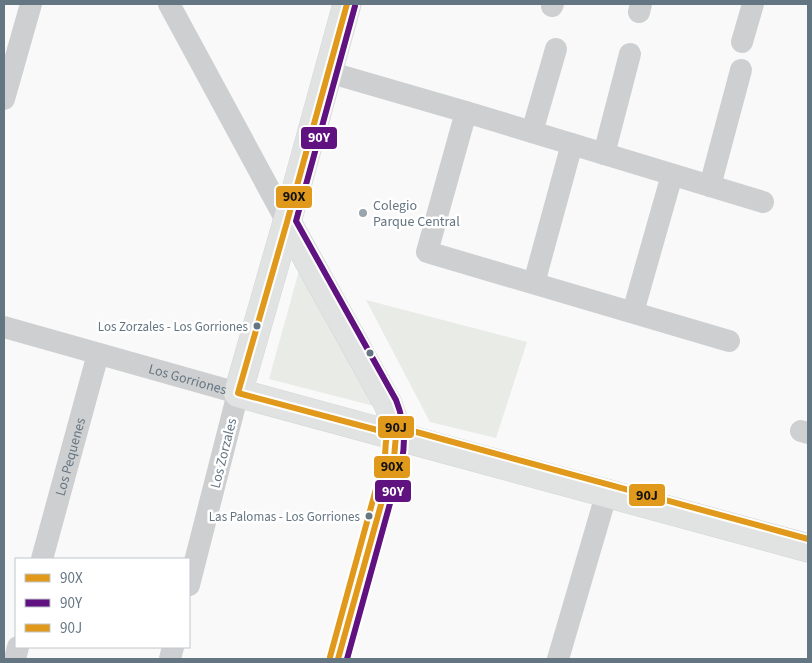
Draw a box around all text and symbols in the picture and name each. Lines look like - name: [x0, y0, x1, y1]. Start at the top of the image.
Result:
- line badge: 90Y: [300, 126, 338, 150]
- text: 90Y: [308, 128, 331, 148]
- line badge: 90X: [275, 185, 313, 209]
- text: 90X: [283, 187, 305, 207]
- place label: Colegio Parque Central: [373, 196, 460, 232]
- marker: Colegio Parque Central: [357, 207, 369, 219]
- place label: Los Zorzales - Los Gorriones: [98, 318, 249, 336]
- marker: Los Zorzales - Los Gorriones: [252, 321, 262, 331]
- unlabelled marker: [365, 348, 375, 358]
- street label: Los Gorriones: [146, 359, 229, 400]
- line badge: 90J: [377, 415, 415, 439]
- street label: Los Pequenes: [51, 416, 91, 498]
- street label: Los Zorzales: [206, 416, 242, 490]
- text: 90J: [385, 418, 407, 438]
- line badge: 90X: [373, 455, 411, 479]
- text: 90X: [381, 457, 403, 477]
- line badge: 90Y: [374, 479, 412, 503]
- text: 90Y: [382, 482, 405, 502]
- line badge: 90J: [628, 483, 666, 507]
- text: 90J: [636, 486, 658, 506]
- place label: Las Palomas - Los Gorriones: [209, 508, 361, 526]
- marker: Las Palomas - Los Gorriones: [364, 511, 374, 521]
- legend: [15, 558, 190, 648]
- text: 90X: [60, 568, 83, 589]
- text: 90Y: [60, 593, 83, 614]
- text: 90J: [60, 618, 82, 639]

